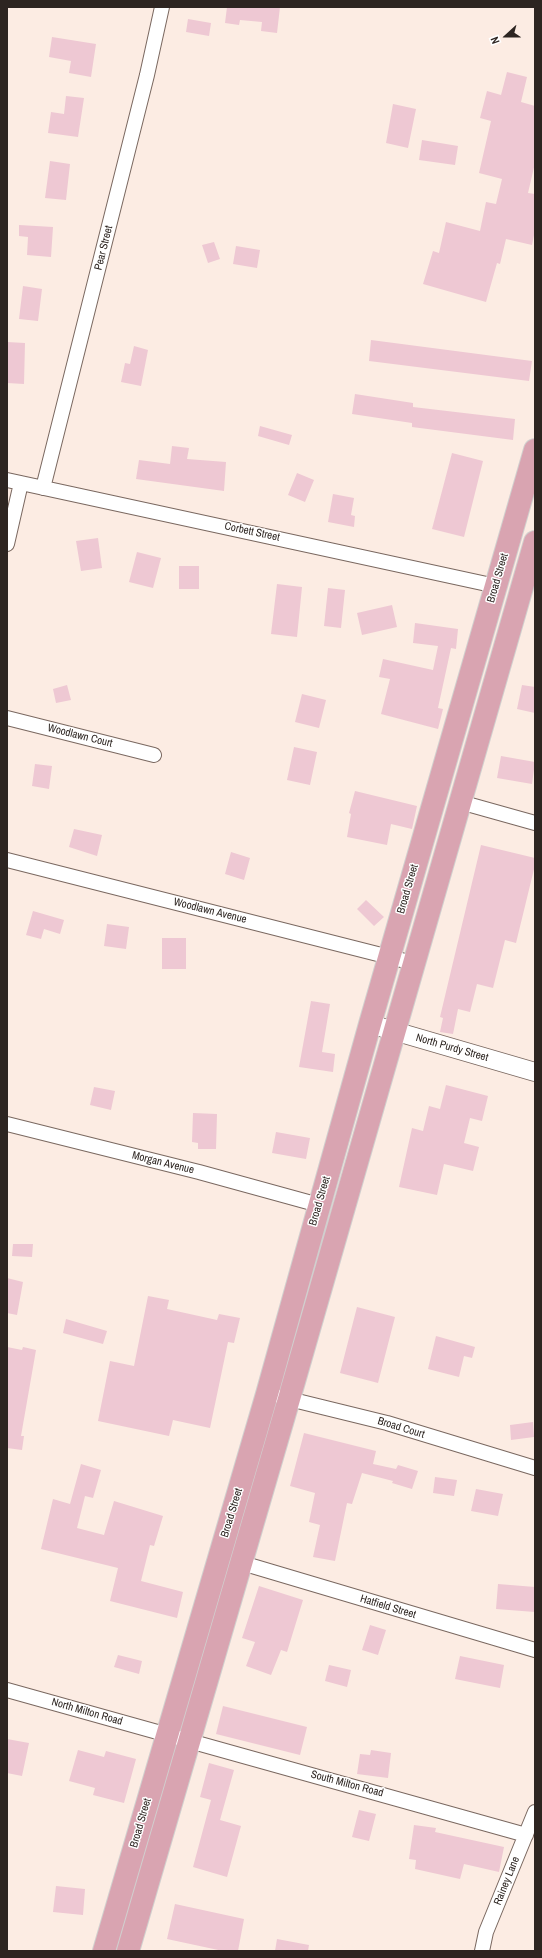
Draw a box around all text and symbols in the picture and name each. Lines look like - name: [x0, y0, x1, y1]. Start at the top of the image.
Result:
- north arrow: [486, 16, 526, 56]
- text: N: [487, 35, 503, 46]
- street label: Pear Street: [92, 224, 116, 272]
- street label: Corbett Street: [223, 520, 281, 544]
- street label: Broad Street: [485, 552, 511, 604]
- street label: Woodlawn Court: [46, 722, 114, 750]
- street label: Broad Street: [395, 863, 421, 915]
- street label: Woodlawn Avenue: [172, 896, 248, 926]
- street label: North Purdy Street: [414, 1031, 490, 1065]
- street label: Morgan Avenue: [131, 1149, 195, 1177]
- street label: Broad Street: [307, 1175, 333, 1227]
- street label: Broad Court: [376, 1415, 426, 1441]
- street label: Broad Street: [218, 1487, 246, 1539]
- street label: Hatfield Street: [358, 1592, 418, 1622]
- street label: North Milton Road: [50, 1696, 124, 1728]
- street label: South Milton Road: [309, 1768, 385, 1800]
- street label: Broad Street: [128, 1797, 154, 1849]
- street label: Rainey Lane: [491, 1855, 523, 1907]

